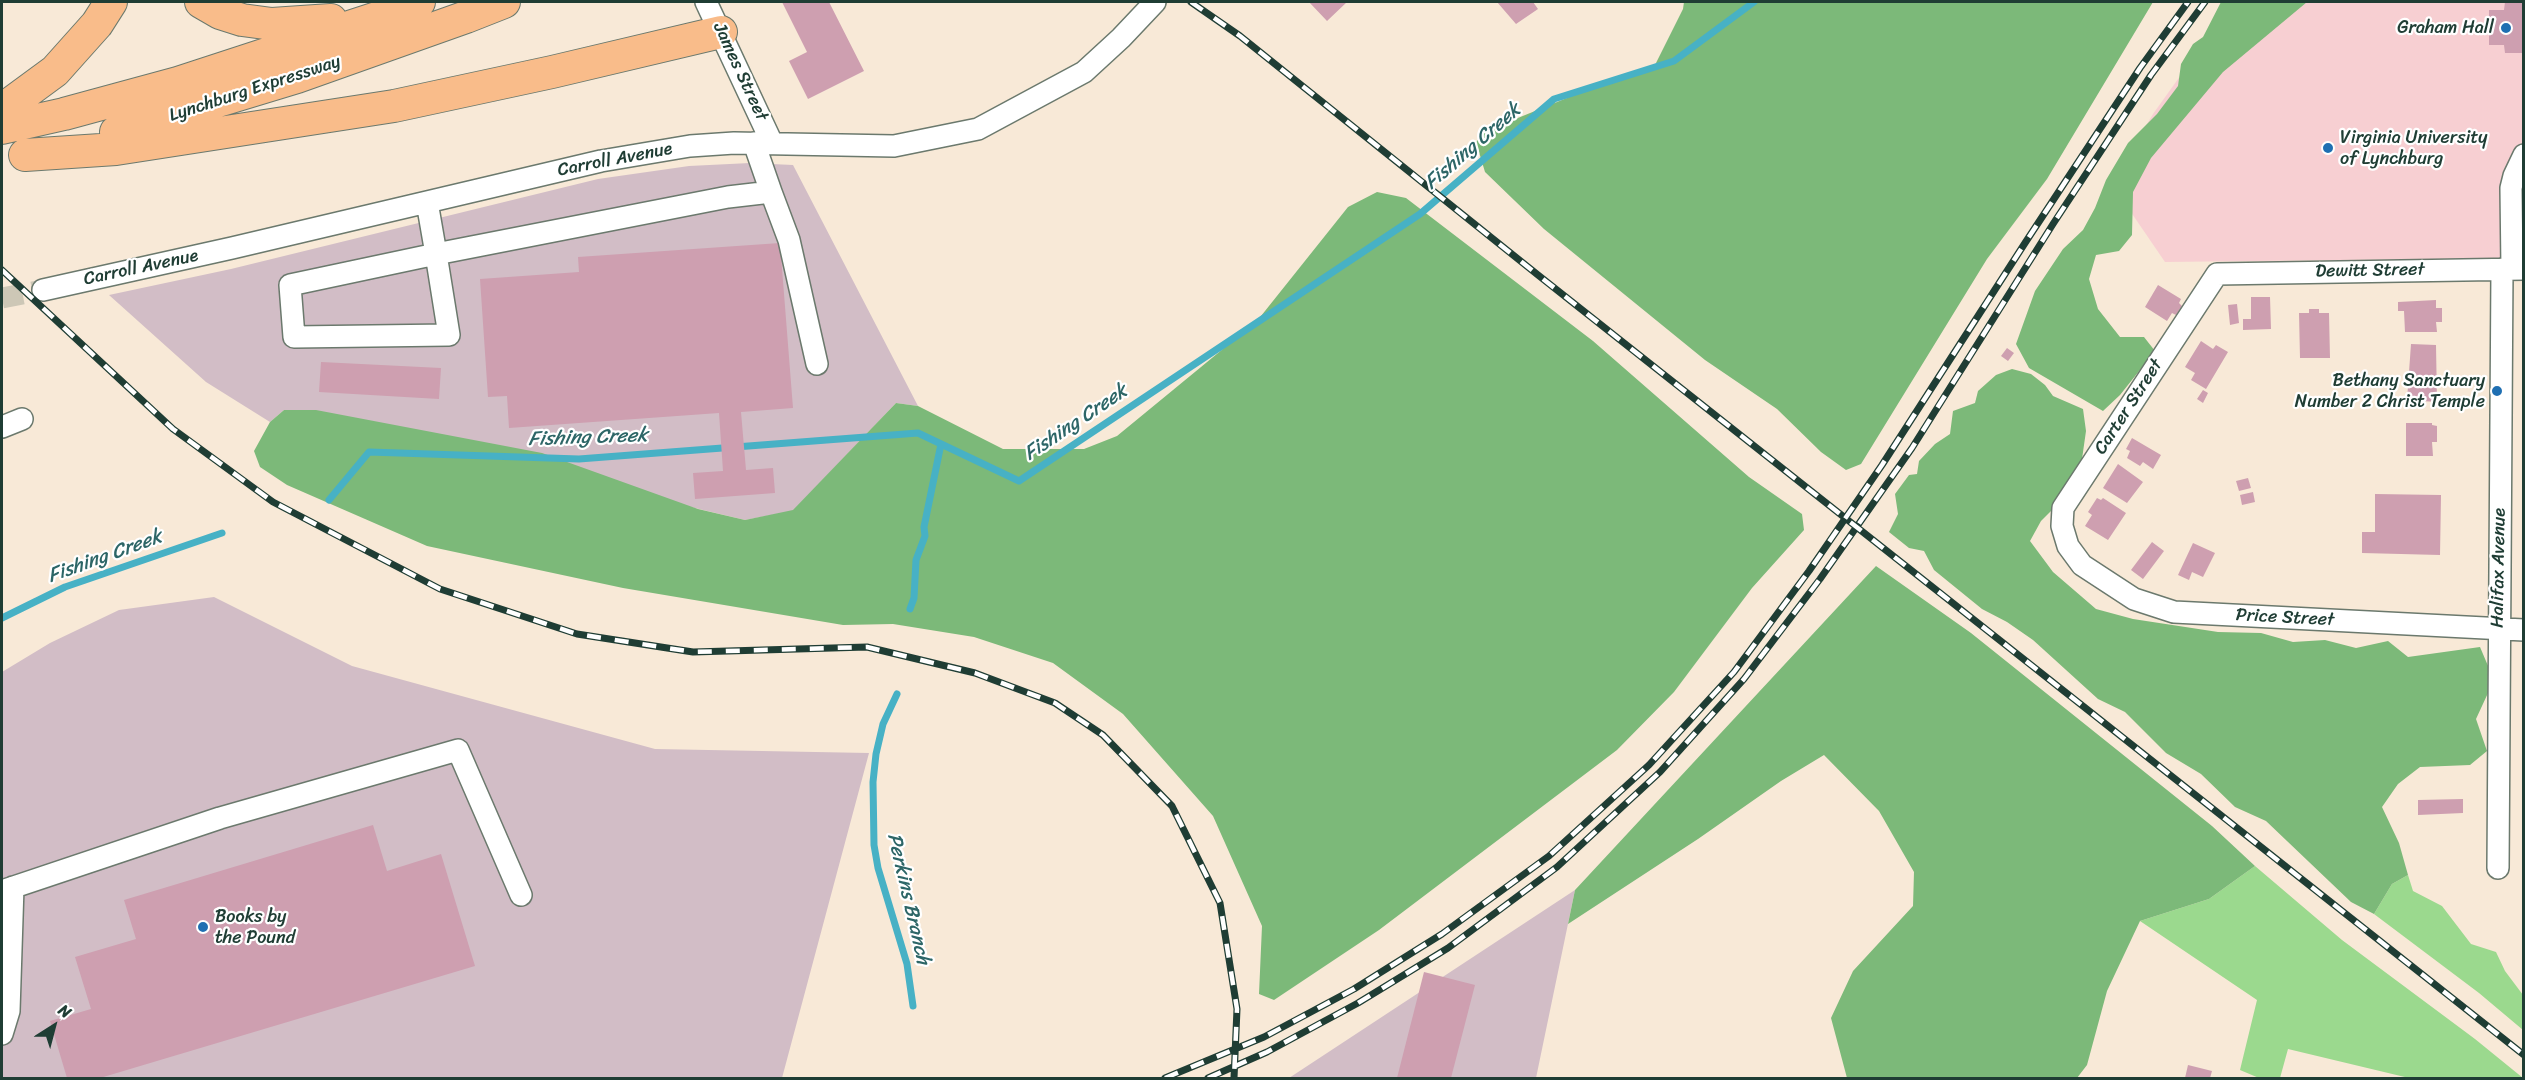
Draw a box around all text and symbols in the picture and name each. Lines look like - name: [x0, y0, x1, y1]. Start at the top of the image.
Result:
- place label: Graham Hall: [2397, 17, 2494, 39]
- street label: James Street: [708, 19, 772, 125]
- marker: Graham Hall: [2499, 21, 2513, 35]
- street label: Lynchburg Expressway: [167, 51, 343, 127]
- water label: Fishing Creek: [1420, 99, 1526, 195]
- place label: Virginia University of Lynchburg: [2340, 127, 2487, 170]
- street label: Carroll Avenue: [556, 138, 674, 182]
- marker: Virginia University of Lynchburg: [2321, 141, 2335, 155]
- street label: Carroll Avenue: [82, 245, 200, 291]
- street label: Dewitt Street: [2315, 259, 2425, 283]
- street label: Carter Street: [2090, 355, 2168, 459]
- place label: Bethany Sanctuary Number 2 Christ Temple: [2295, 370, 2485, 412]
- water label: Fishing Creek: [1020, 380, 1132, 466]
- marker: Bethany Sanctuary Number 2 Christ Temple: [2490, 384, 2504, 398]
- water label: Fishing Creek: [528, 424, 648, 452]
- street label: Halifax Avenue: [2487, 508, 2511, 628]
- water label: Fishing Creek: [45, 525, 165, 589]
- street label: Price Street: [2235, 605, 2335, 631]
- water label: Perkins Branch: [881, 831, 935, 967]
- place label: Books by the Pound: [215, 906, 295, 948]
- marker: Books by the Pound: [196, 920, 210, 934]
- north arrow: [24, 996, 84, 1056]
- text: N: [52, 996, 78, 1026]

